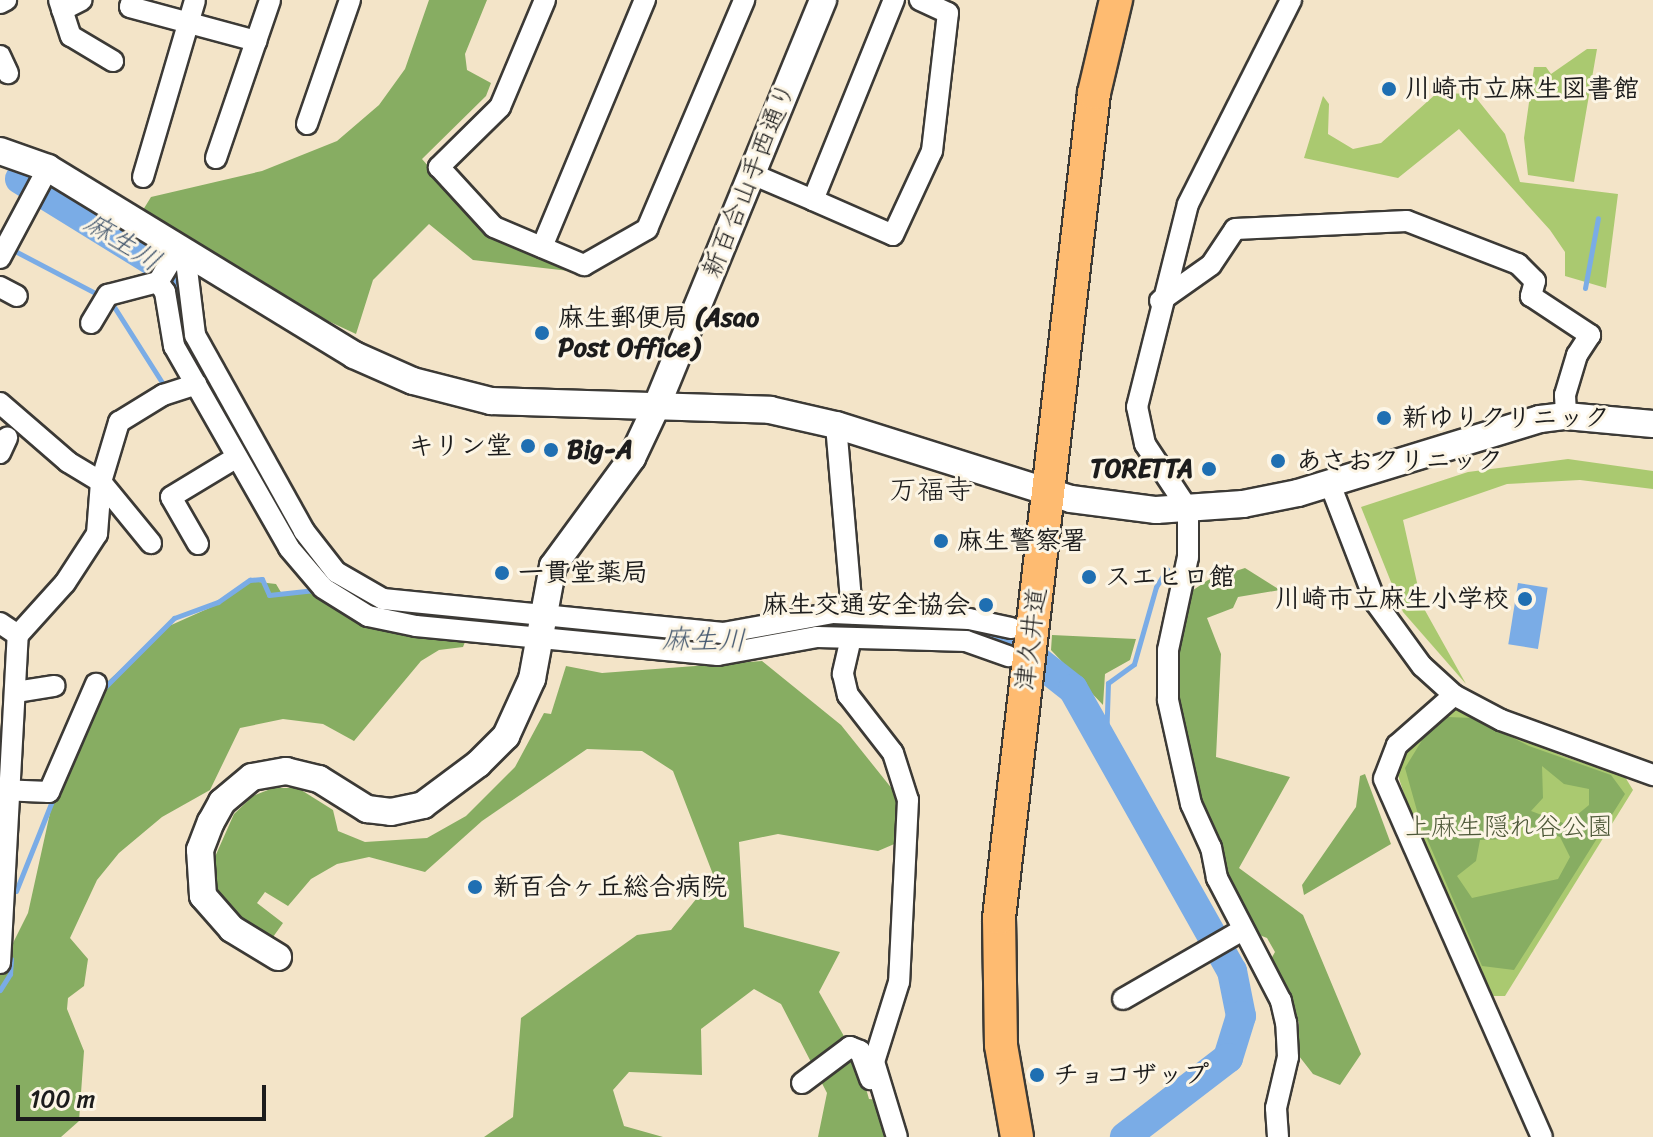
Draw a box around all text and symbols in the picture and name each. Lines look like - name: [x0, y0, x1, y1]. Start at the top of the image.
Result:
- place label: 川崎市立麻生図書館: [1405, 73, 1639, 105]
- street label: 新百合山手西通り: [696, 78, 802, 282]
- marker: 川崎市立麻生図書館: [1380, 80, 1398, 98]
- water label: 麻生川: [78, 205, 168, 279]
- place label: 麻生郵便局 (Asao Post Office): [558, 302, 759, 364]
- marker: 麻生郵便局 (Asao Post Office): [533, 324, 551, 342]
- place label: 新ゆりクリニック: [1402, 402, 1610, 434]
- marker: 新ゆりクリニック: [1373, 407, 1395, 429]
- place label: キリン堂: [408, 430, 512, 462]
- place label: Big-A: [567, 434, 633, 466]
- marker: キリン堂: [519, 437, 537, 455]
- marker: Big-A: [542, 441, 560, 459]
- place label: あさおクリニック: [1296, 445, 1504, 477]
- marker: あさおクリニック: [1267, 450, 1289, 472]
- place label: TORETTA: [1090, 453, 1193, 485]
- marker: TORETTA: [1200, 460, 1218, 478]
- district label: 万福寺: [889, 473, 973, 507]
- place label: 麻生警察署: [957, 525, 1087, 557]
- marker: 麻生警察署: [932, 532, 950, 550]
- place label: 一貫堂薬局: [518, 557, 648, 589]
- place label: スエヒロ館: [1105, 561, 1235, 593]
- marker: 一貫堂薬局: [493, 564, 511, 582]
- marker: スエヒロ館: [1080, 568, 1098, 586]
- place label: 川崎市立麻生小学校: [1275, 583, 1509, 615]
- street label: 津久井道: [1009, 585, 1053, 693]
- place label: 麻生交通安全協会: [762, 589, 970, 621]
- marker: 川崎市立麻生小学校: [1516, 590, 1534, 608]
- marker: 麻生交通安全協会: [977, 596, 995, 614]
- water label: 麻生川: [662, 622, 746, 658]
- park label: 上麻生隠れ谷公園: [1405, 811, 1613, 843]
- place label: 新百合ヶ丘総合病院: [493, 871, 727, 903]
- marker: 新百合ヶ丘総合病院: [464, 876, 486, 898]
- place label: チョコザップ: [1053, 1059, 1209, 1091]
- marker: チョコザップ: [1028, 1066, 1046, 1084]
- scale bar: [20, 1069, 270, 1119]
- text: 100 m: [30, 1078, 95, 1120]

